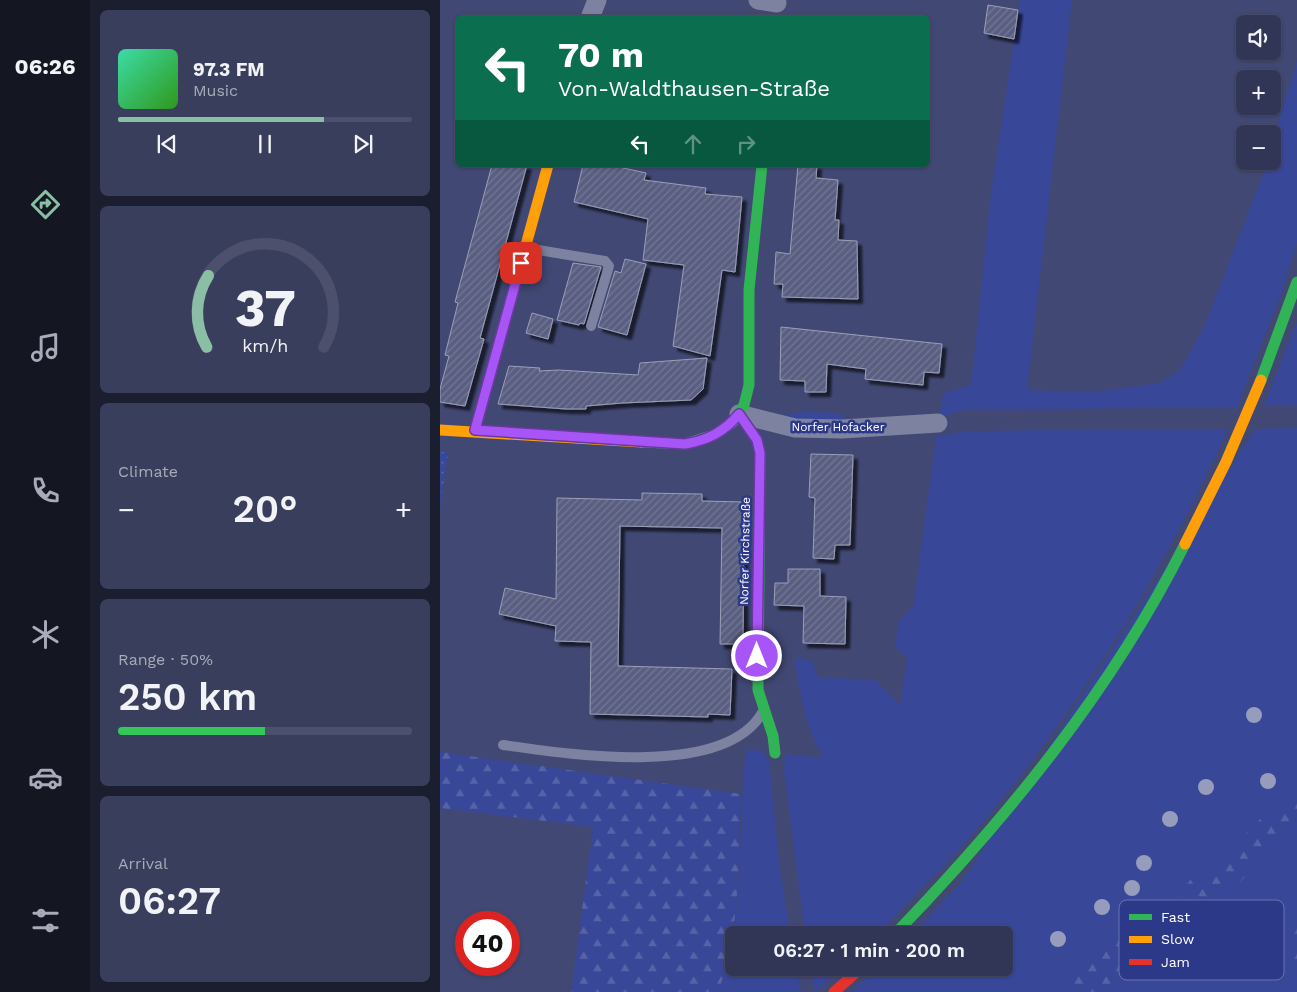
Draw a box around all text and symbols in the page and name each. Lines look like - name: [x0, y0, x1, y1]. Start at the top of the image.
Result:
- map controls: [1236, 15, 1281, 170]
- button: sound: [1236, 15, 1281, 60]
- text: 70 m: [558, 34, 644, 76]
- icon: left: [475, 35, 540, 100]
- text: 06:26: [14, 54, 76, 79]
- text: 97.3 FM: [193, 58, 265, 81]
- button: +: [1236, 70, 1281, 115]
- text: Von-Waldthausen-Straße: [558, 76, 830, 101]
- text: Music: [193, 81, 238, 100]
- button: −: [1236, 125, 1281, 170]
- icon: previous: [153, 130, 181, 158]
- icon: pause: [251, 130, 279, 158]
- icon: next: [349, 130, 377, 158]
- icon: left: [626, 130, 654, 158]
- icon: ahead: [679, 130, 707, 158]
- icon: right: [732, 130, 760, 158]
- icon: directions: [28, 187, 63, 222]
- pin: [500, 242, 542, 284]
- icon: arrive: [507, 249, 535, 277]
- text: 37: [235, 278, 296, 339]
- icon: music: [28, 330, 63, 365]
- text: km/h: [242, 335, 288, 356]
- street label: Norfer Hofacker: [791, 420, 885, 434]
- text: Climate: [118, 462, 178, 481]
- icon: phone: [28, 473, 63, 508]
- text: 20°: [233, 487, 297, 531]
- text: −: [118, 493, 135, 526]
- text: +: [395, 493, 412, 526]
- street label: Norfer Kirchstraße: [737, 497, 753, 605]
- icon: climate: [28, 617, 63, 652]
- position arrow: [730, 629, 782, 681]
- text: Range · 50%: [118, 650, 213, 669]
- text: 250 km: [118, 675, 257, 719]
- icon: car: [28, 760, 63, 795]
- text: Arrival: [118, 854, 168, 873]
- text: 06:27: [118, 879, 221, 923]
- legend: [1119, 900, 1284, 980]
- icon: filters: [28, 903, 63, 938]
- text: Fast: [1161, 909, 1190, 925]
- speed limit sign: 40: [455, 911, 520, 976]
- text: Slow: [1161, 931, 1194, 947]
- text: 06:27 · 1 min · 200 m: [773, 939, 965, 962]
- text: Jam: [1161, 954, 1190, 970]

